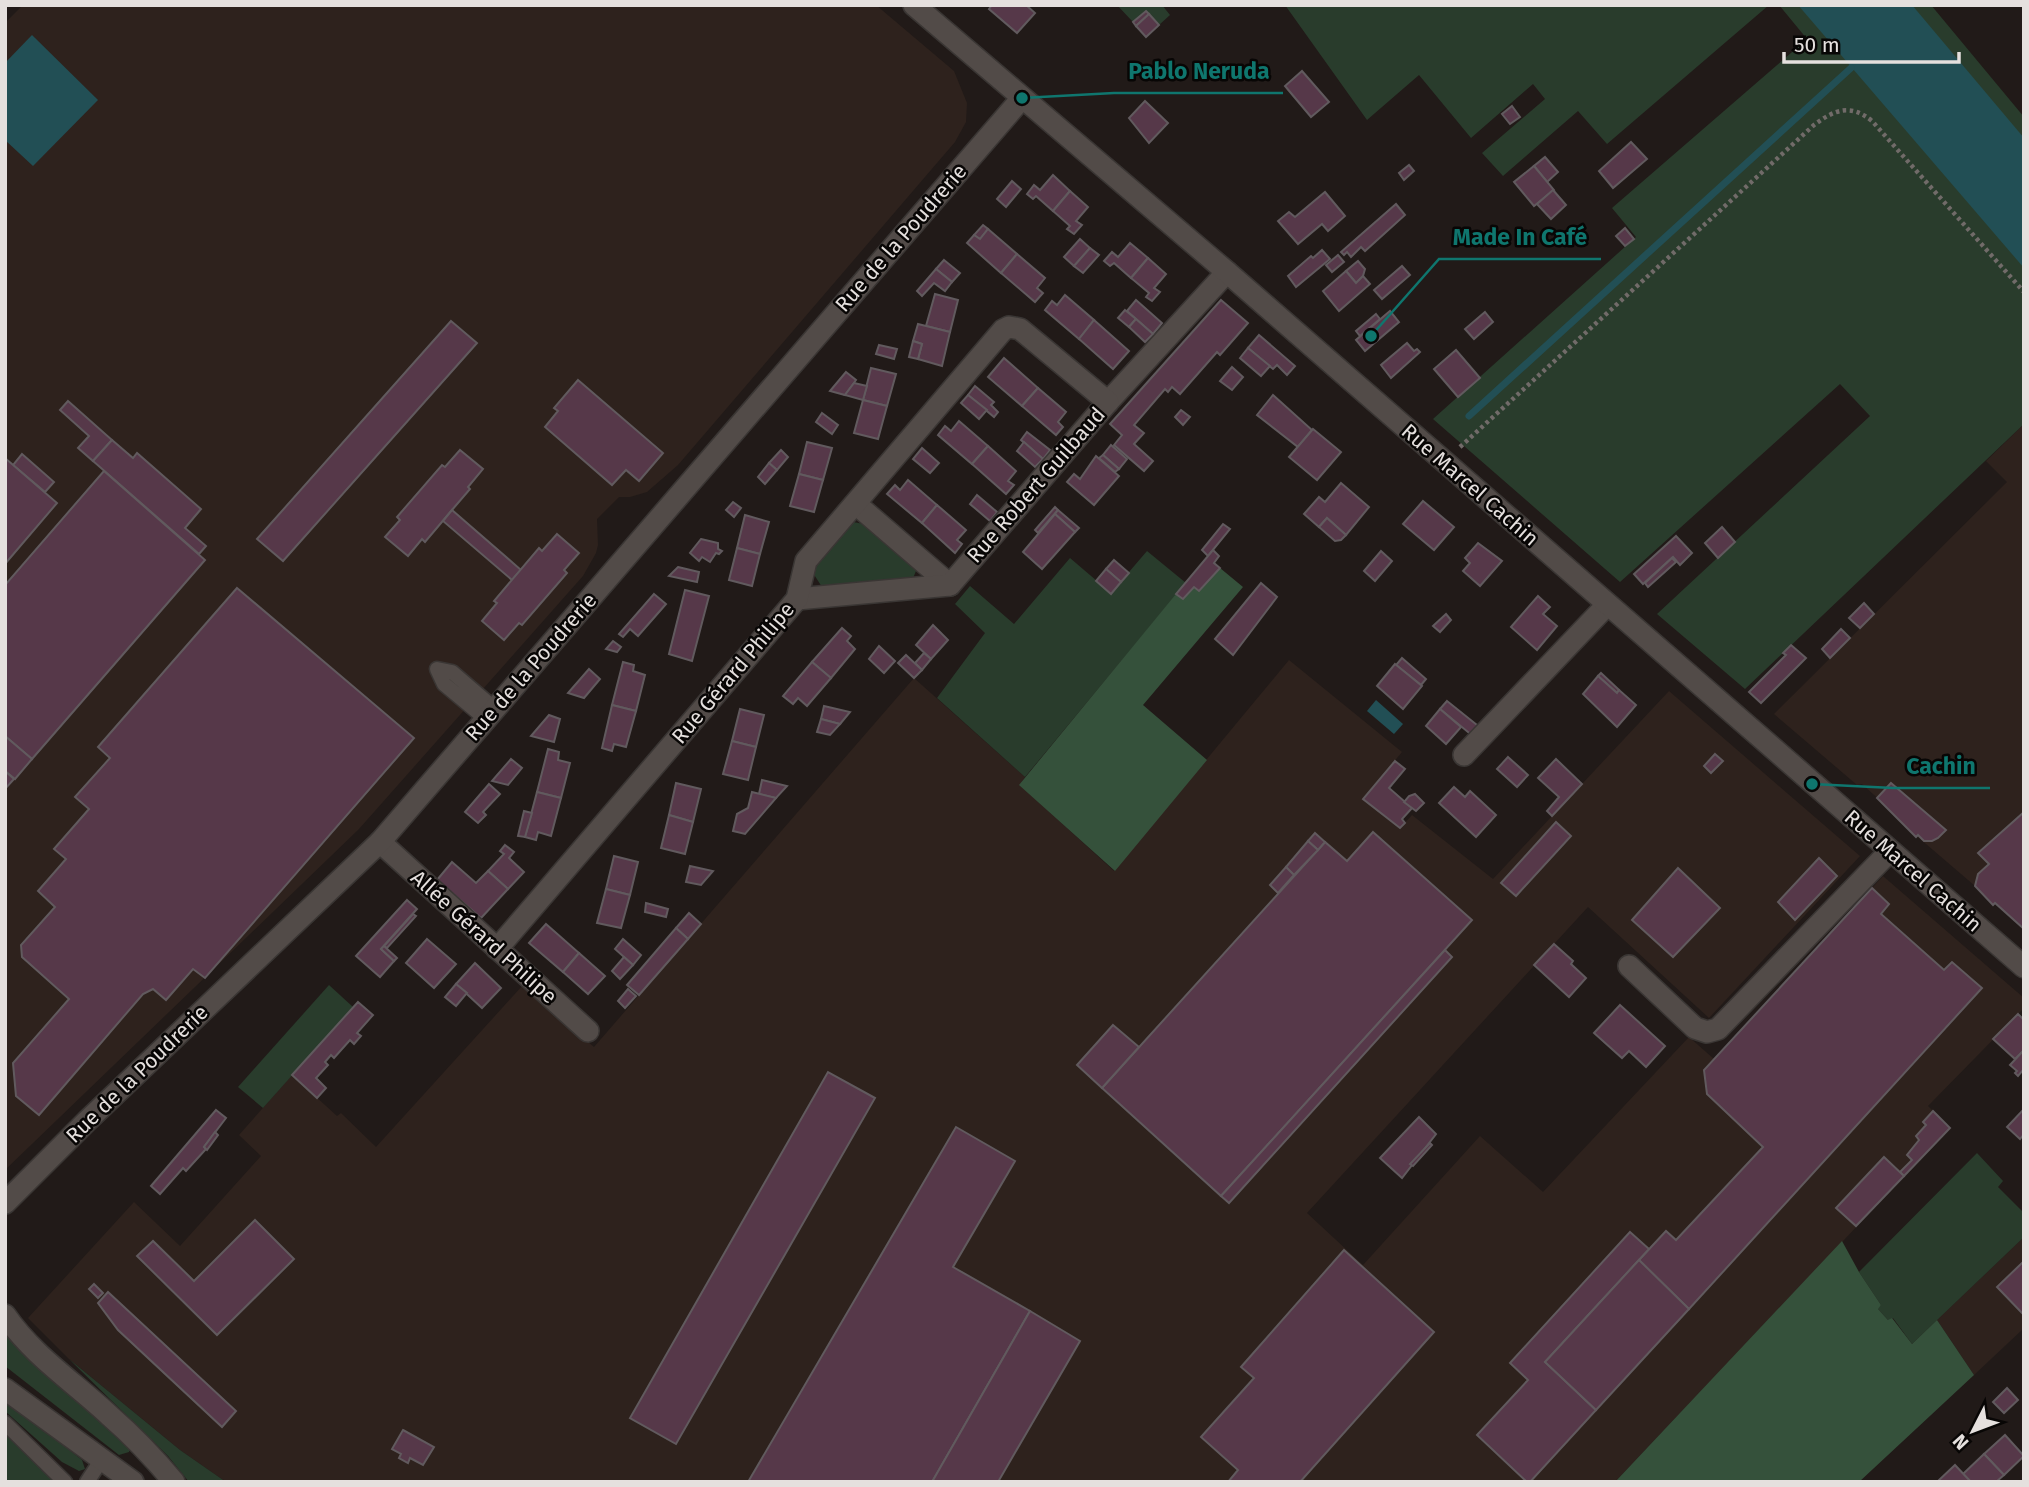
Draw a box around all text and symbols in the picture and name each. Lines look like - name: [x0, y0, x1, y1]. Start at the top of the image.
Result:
- scale bar: [1784, 21, 1959, 65]
- text: 50 m: [1794, 32, 1840, 58]
- callout: Pablo Neruda: [1114, 49, 1283, 93]
- text: Pablo Neruda: [1128, 57, 1270, 85]
- street label: Rue de la Poudrerie: [830, 159, 972, 317]
- callout: Made In Café: [1439, 215, 1601, 259]
- text: Made In Café: [1453, 223, 1587, 251]
- street label: Rue Robert Guilbaud: [961, 402, 1111, 568]
- street label: Rue Marcel Cachin: [1396, 418, 1544, 552]
- street label: Rue de la Poudrerie: [460, 588, 602, 746]
- street label: Rue Gérard Philipe: [666, 597, 800, 749]
- callout: Cachin: [1893, 744, 1990, 788]
- text: Cachin: [1906, 752, 1976, 780]
- street label: Rue Marcel Cachin: [1839, 804, 1987, 938]
- street label: Allée Gérard Philipe: [406, 865, 562, 1009]
- street label: Rue de la Poudrerie: [61, 1000, 213, 1148]
- north arrow: [1938, 1396, 2008, 1466]
- text: N: [1948, 1430, 1974, 1454]

